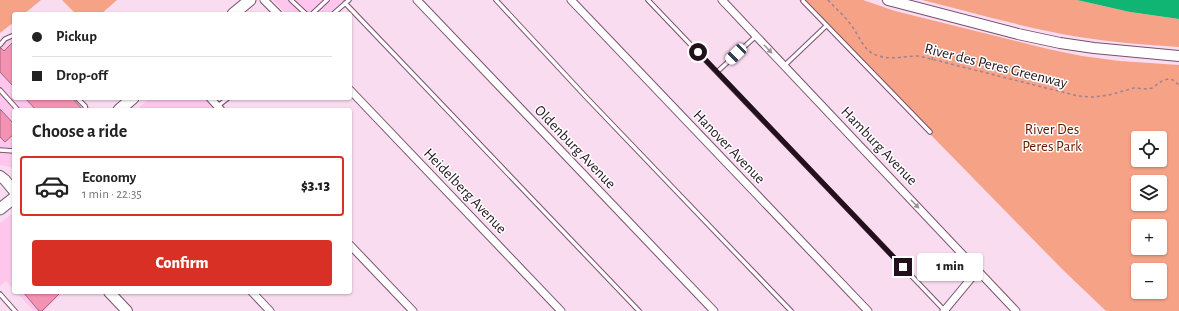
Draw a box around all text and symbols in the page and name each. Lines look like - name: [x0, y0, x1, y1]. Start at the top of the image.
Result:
- text: Pickup: [56, 29, 97, 44]
- car: [723, 41, 749, 67]
- street label: River des Peres Greenway: [923, 41, 1070, 91]
- route start: [689, 43, 707, 61]
- one-way arrow: [763, 44, 773, 54]
- text: Drop-off: [56, 68, 108, 83]
- street label: Oldenburg Avenue: [532, 103, 618, 192]
- street label: Hamburg Avenue: [838, 104, 920, 188]
- street label: Hanover Avenue: [690, 107, 768, 187]
- park label: River Des Peres Park: [1022, 122, 1082, 154]
- text: Choose a ride: [32, 123, 127, 141]
- map controls: [1131, 131, 1167, 299]
- button: locate: [1131, 131, 1167, 167]
- street label: Heidelberg Avenue: [421, 146, 509, 237]
- icon: car: [34, 168, 70, 204]
- text: Economy: [82, 170, 136, 185]
- button: layers: [1131, 175, 1167, 211]
- text: $3.13: [301, 178, 330, 193]
- text: 1 min · 22:35: [82, 188, 142, 201]
- one-way arrow: [911, 199, 920, 209]
- button: +: [1131, 219, 1167, 255]
- button: Confirm: [32, 240, 332, 286]
- callout: 1 min: [917, 253, 983, 281]
- route end: [894, 258, 912, 276]
- text: 1 min: [936, 260, 964, 273]
- button: −: [1131, 263, 1167, 299]

